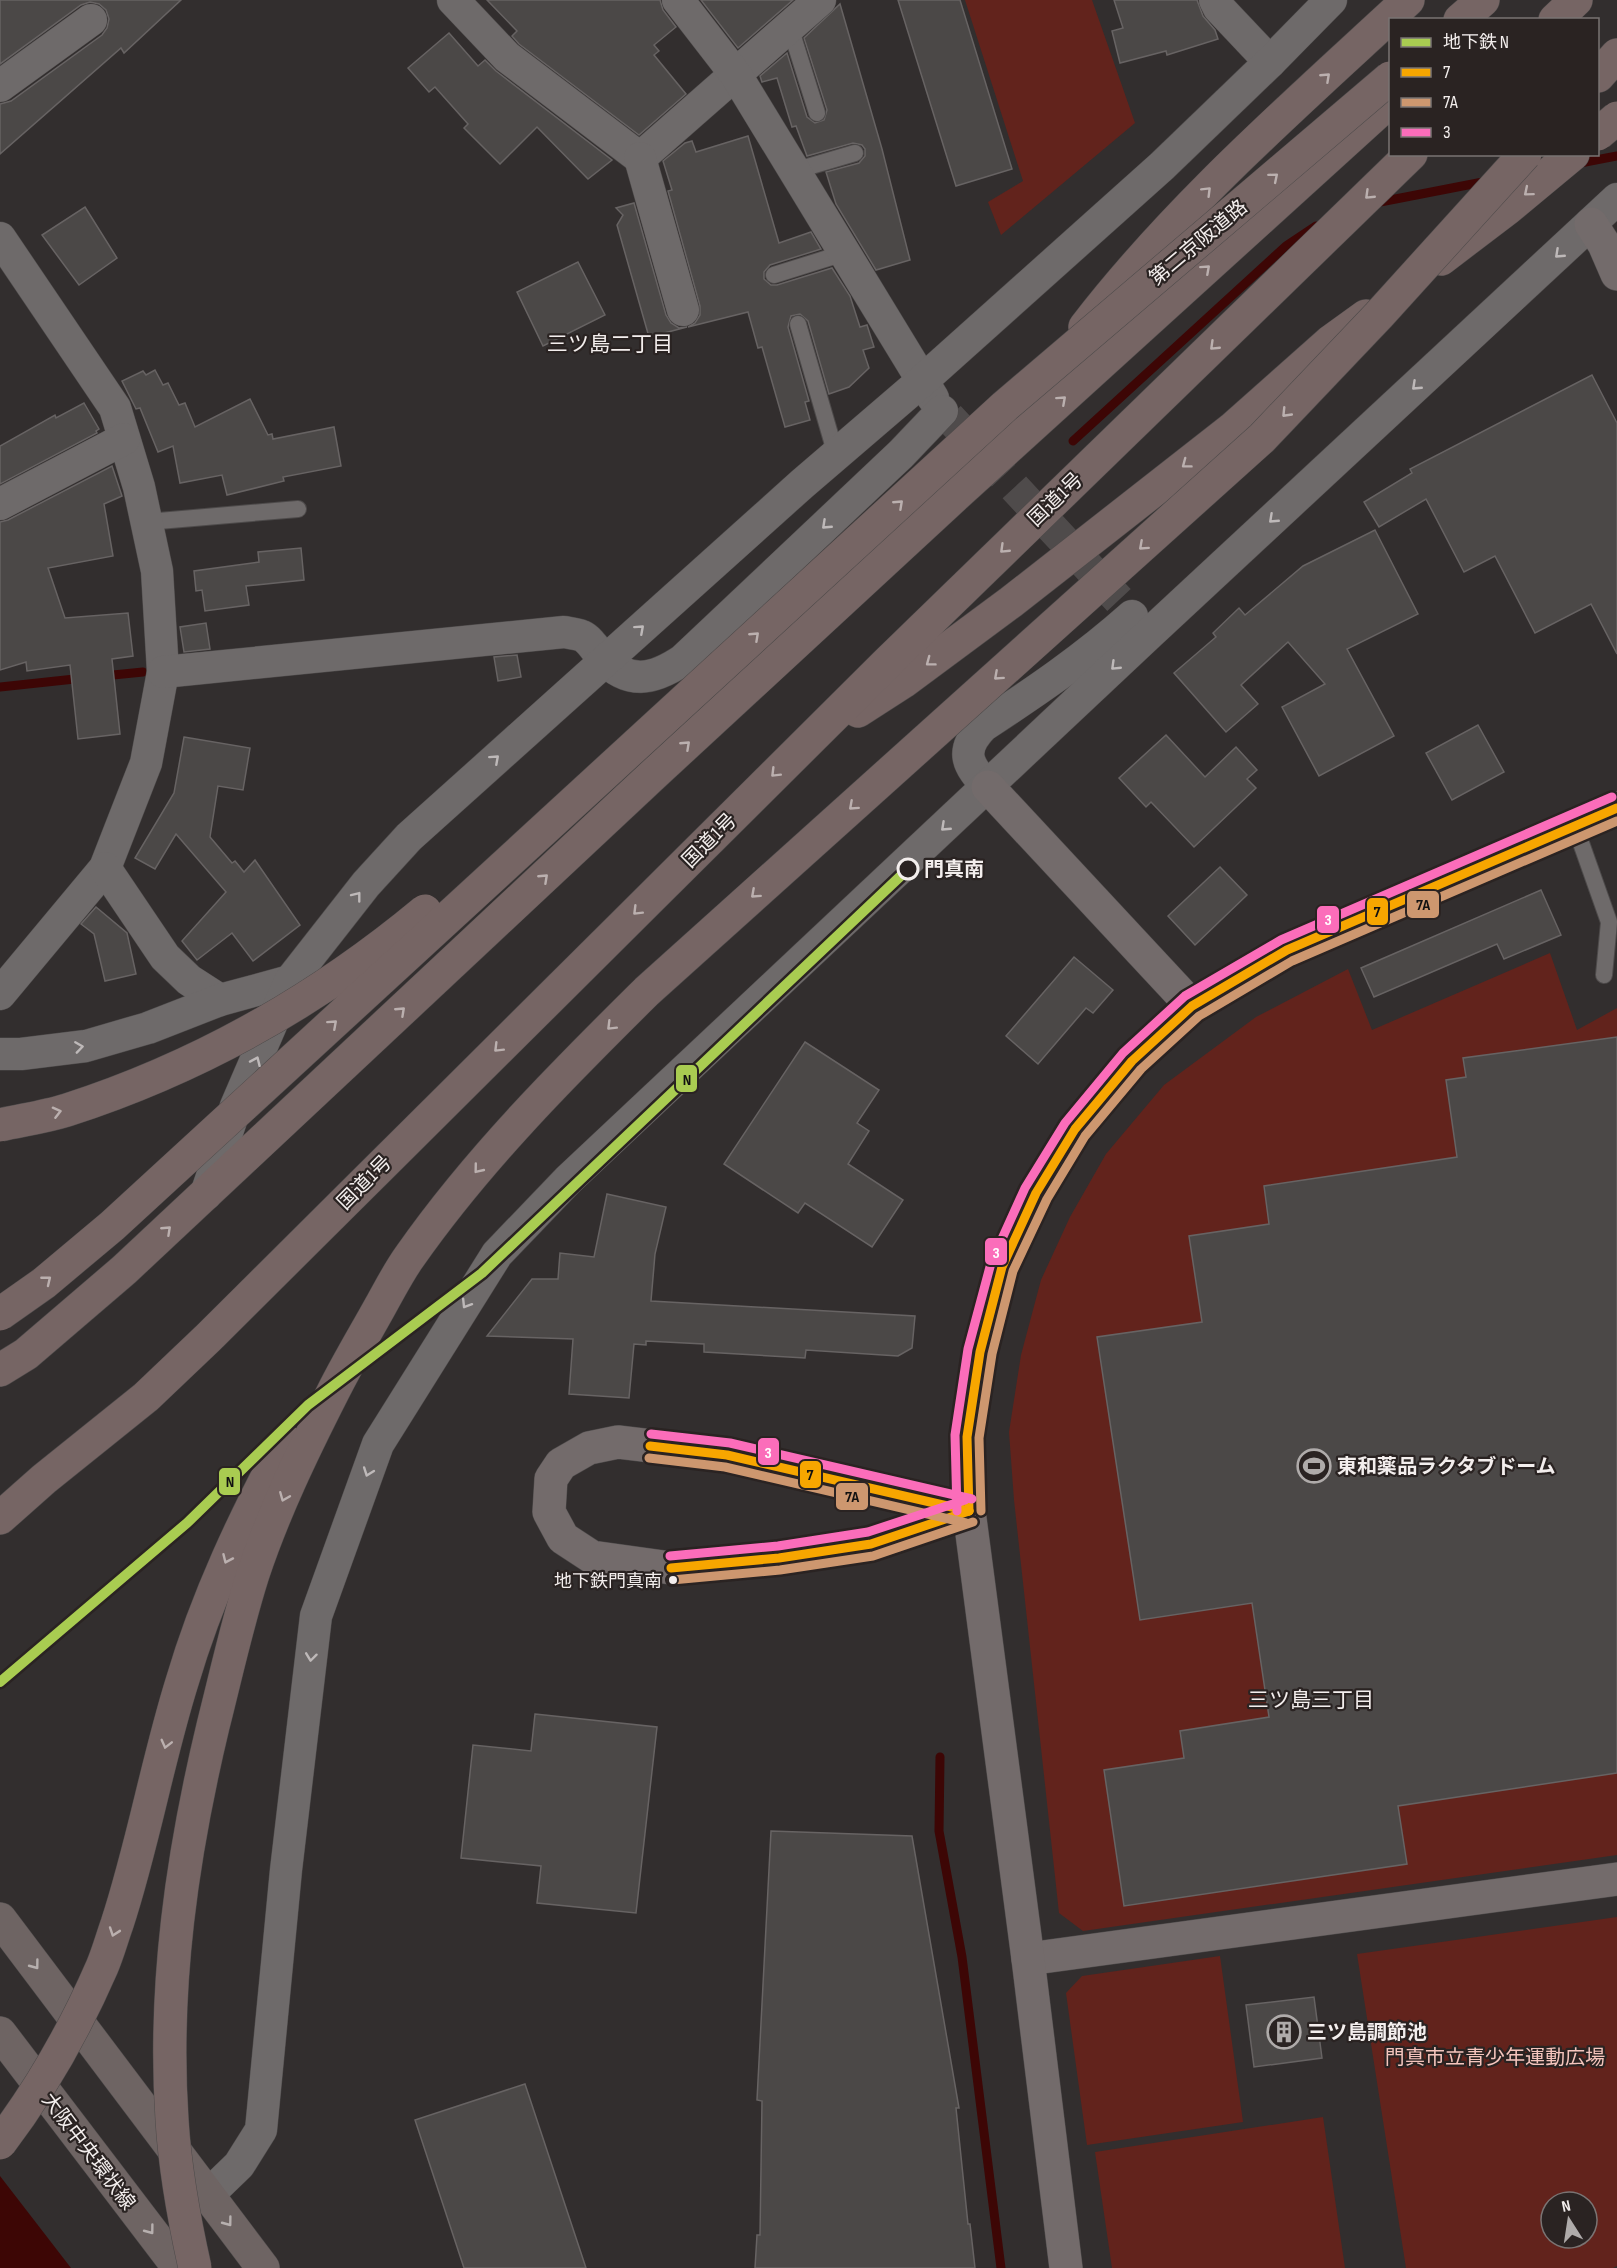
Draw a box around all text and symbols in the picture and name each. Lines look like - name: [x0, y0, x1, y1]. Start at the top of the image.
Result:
- legend: [1389, 18, 1599, 156]
- text: 地下鉄 N: [1443, 32, 1509, 53]
- text: 7: [1443, 62, 1451, 83]
- one-way arrow: [1318, 73, 1329, 84]
- text: 7A: [1443, 92, 1458, 113]
- text: 3: [1443, 122, 1451, 143]
- one-way arrow: [1267, 174, 1278, 185]
- one-way arrow: [1524, 184, 1535, 195]
- one-way arrow: [1199, 188, 1210, 199]
- one-way arrow: [1365, 188, 1376, 199]
- street label: 第二京阪道路: [1145, 195, 1252, 291]
- one-way arrow: [1555, 246, 1566, 257]
- one-way arrow: [1199, 265, 1210, 276]
- district label: 三ツ島二丁目: [547, 332, 673, 357]
- one-way arrow: [1210, 338, 1221, 349]
- one-way arrow: [1412, 379, 1423, 390]
- one-way arrow: [1055, 396, 1065, 407]
- one-way arrow: [1282, 406, 1293, 417]
- one-way arrow: [1181, 456, 1192, 467]
- street label: 国道1号: [1023, 468, 1088, 532]
- one-way arrow: [892, 500, 902, 511]
- one-way arrow: [1269, 512, 1280, 523]
- one-way arrow: [822, 518, 833, 529]
- one-way arrow: [1140, 539, 1150, 550]
- one-way arrow: [1001, 541, 1012, 552]
- one-way arrow: [634, 625, 644, 636]
- one-way arrow: [748, 633, 759, 644]
- one-way arrow: [926, 655, 937, 666]
- one-way arrow: [1112, 659, 1123, 670]
- one-way arrow: [994, 669, 1005, 680]
- one-way arrow: [679, 741, 690, 752]
- one-way arrow: [488, 755, 499, 766]
- one-way arrow: [772, 766, 783, 777]
- one-way arrow: [849, 799, 859, 810]
- street label: 国道1号: [678, 809, 742, 873]
- one-way arrow: [942, 820, 952, 831]
- marker: 門真南: [897, 858, 919, 880]
- place label: 門真南: [924, 858, 984, 882]
- one-way arrow: [536, 874, 547, 885]
- one-way arrow: [751, 887, 761, 898]
- line badge: 7A: [1406, 890, 1440, 919]
- one-way arrow: [349, 892, 360, 903]
- text: 7A: [1416, 896, 1430, 915]
- line badge: 7: [1366, 897, 1389, 926]
- text: 7: [1374, 903, 1381, 922]
- one-way arrow: [633, 904, 644, 915]
- line badge: 3: [1316, 905, 1340, 934]
- text: 3: [1324, 911, 1332, 930]
- one-way arrow: [395, 1007, 405, 1018]
- one-way arrow: [608, 1019, 618, 1030]
- one-way arrow: [326, 1020, 337, 1031]
- one-way arrow: [74, 1041, 84, 1053]
- one-way arrow: [495, 1041, 506, 1052]
- one-way arrow: [248, 1056, 260, 1067]
- line badge: N: [675, 1064, 698, 1093]
- text: N: [683, 1071, 691, 1090]
- one-way arrow: [52, 1107, 62, 1120]
- street label: 国道1号: [333, 1151, 397, 1215]
- one-way arrow: [475, 1162, 486, 1173]
- one-way arrow: [160, 1227, 171, 1238]
- line badge: 3: [984, 1237, 1008, 1266]
- text: 3: [992, 1244, 1000, 1263]
- one-way arrow: [40, 1276, 51, 1287]
- one-way arrow: [461, 1298, 473, 1308]
- line badge: 3: [757, 1437, 780, 1466]
- text: 3: [764, 1444, 772, 1463]
- sports icon: 東和薬品ラクタブドーム: [1296, 1448, 1332, 1484]
- place label: 東和薬品ラクタブドーム: [1337, 1455, 1556, 1479]
- line badge: 7: [799, 1460, 822, 1489]
- one-way arrow: [362, 1466, 375, 1476]
- text: 7: [807, 1466, 814, 1485]
- line badge: N: [218, 1467, 241, 1496]
- text: N: [226, 1473, 234, 1492]
- line badge: 7A: [835, 1482, 869, 1511]
- text: 7A: [845, 1488, 859, 1507]
- one-way arrow: [278, 1492, 291, 1502]
- one-way arrow: [222, 1553, 234, 1564]
- place label: 地下鉄門真南: [554, 1571, 662, 1592]
- marker: 地下鉄門真南: [667, 1574, 679, 1586]
- one-way arrow: [306, 1653, 318, 1662]
- district label: 三ツ島三丁目: [1248, 1688, 1374, 1713]
- one-way arrow: [160, 1738, 173, 1748]
- one-way arrow: [109, 1926, 121, 1937]
- one-way arrow: [28, 1959, 39, 1970]
- building icon: 三ツ島調節池: [1266, 2014, 1302, 2050]
- place label: 三ツ島調節池: [1307, 2021, 1427, 2045]
- park label: 門真市立青少年運動広場: [1385, 2046, 1605, 2070]
- street label: 大阪中央環状線: [36, 2088, 140, 2215]
- north arrow: [1539, 2190, 1599, 2250]
- text: N: [1560, 2197, 1572, 2217]
- one-way arrow: [221, 2215, 232, 2226]
- one-way arrow: [143, 2223, 154, 2234]

